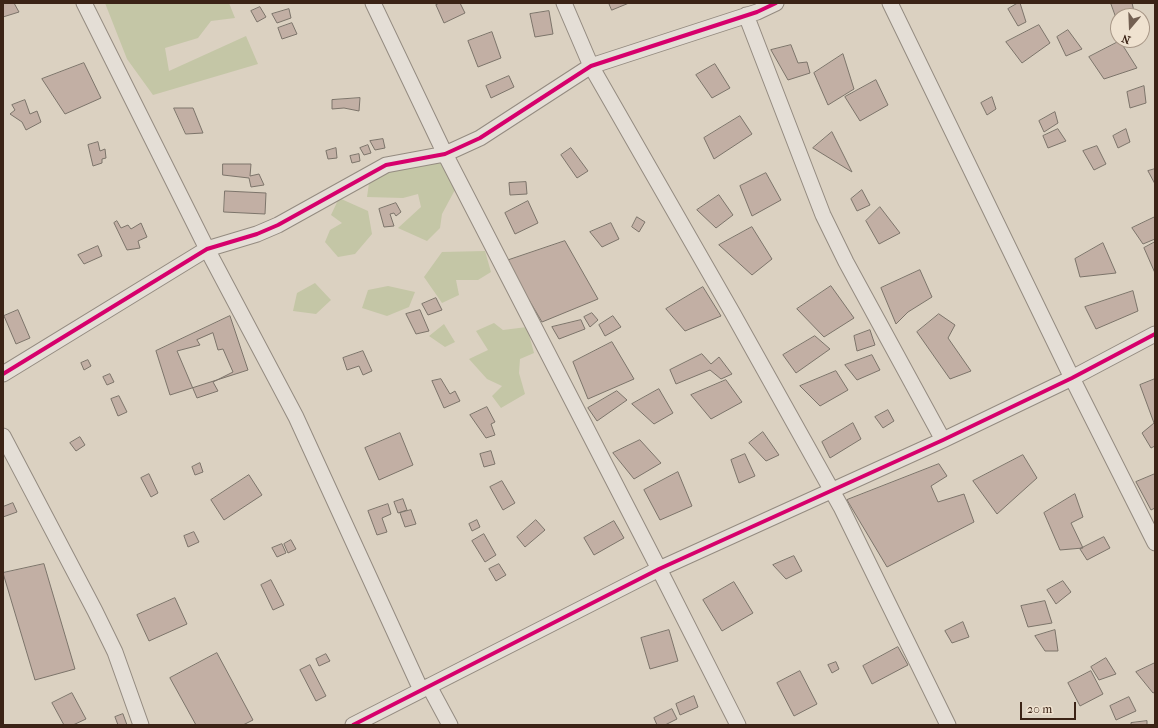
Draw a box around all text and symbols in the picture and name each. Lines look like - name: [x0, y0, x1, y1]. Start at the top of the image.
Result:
- north arrow: [1110, 8, 1150, 48]
- text: N: [1120, 31, 1132, 46]
- scale bar: [1022, 694, 1078, 720]
- text: 20 m: [1027, 702, 1052, 716]

